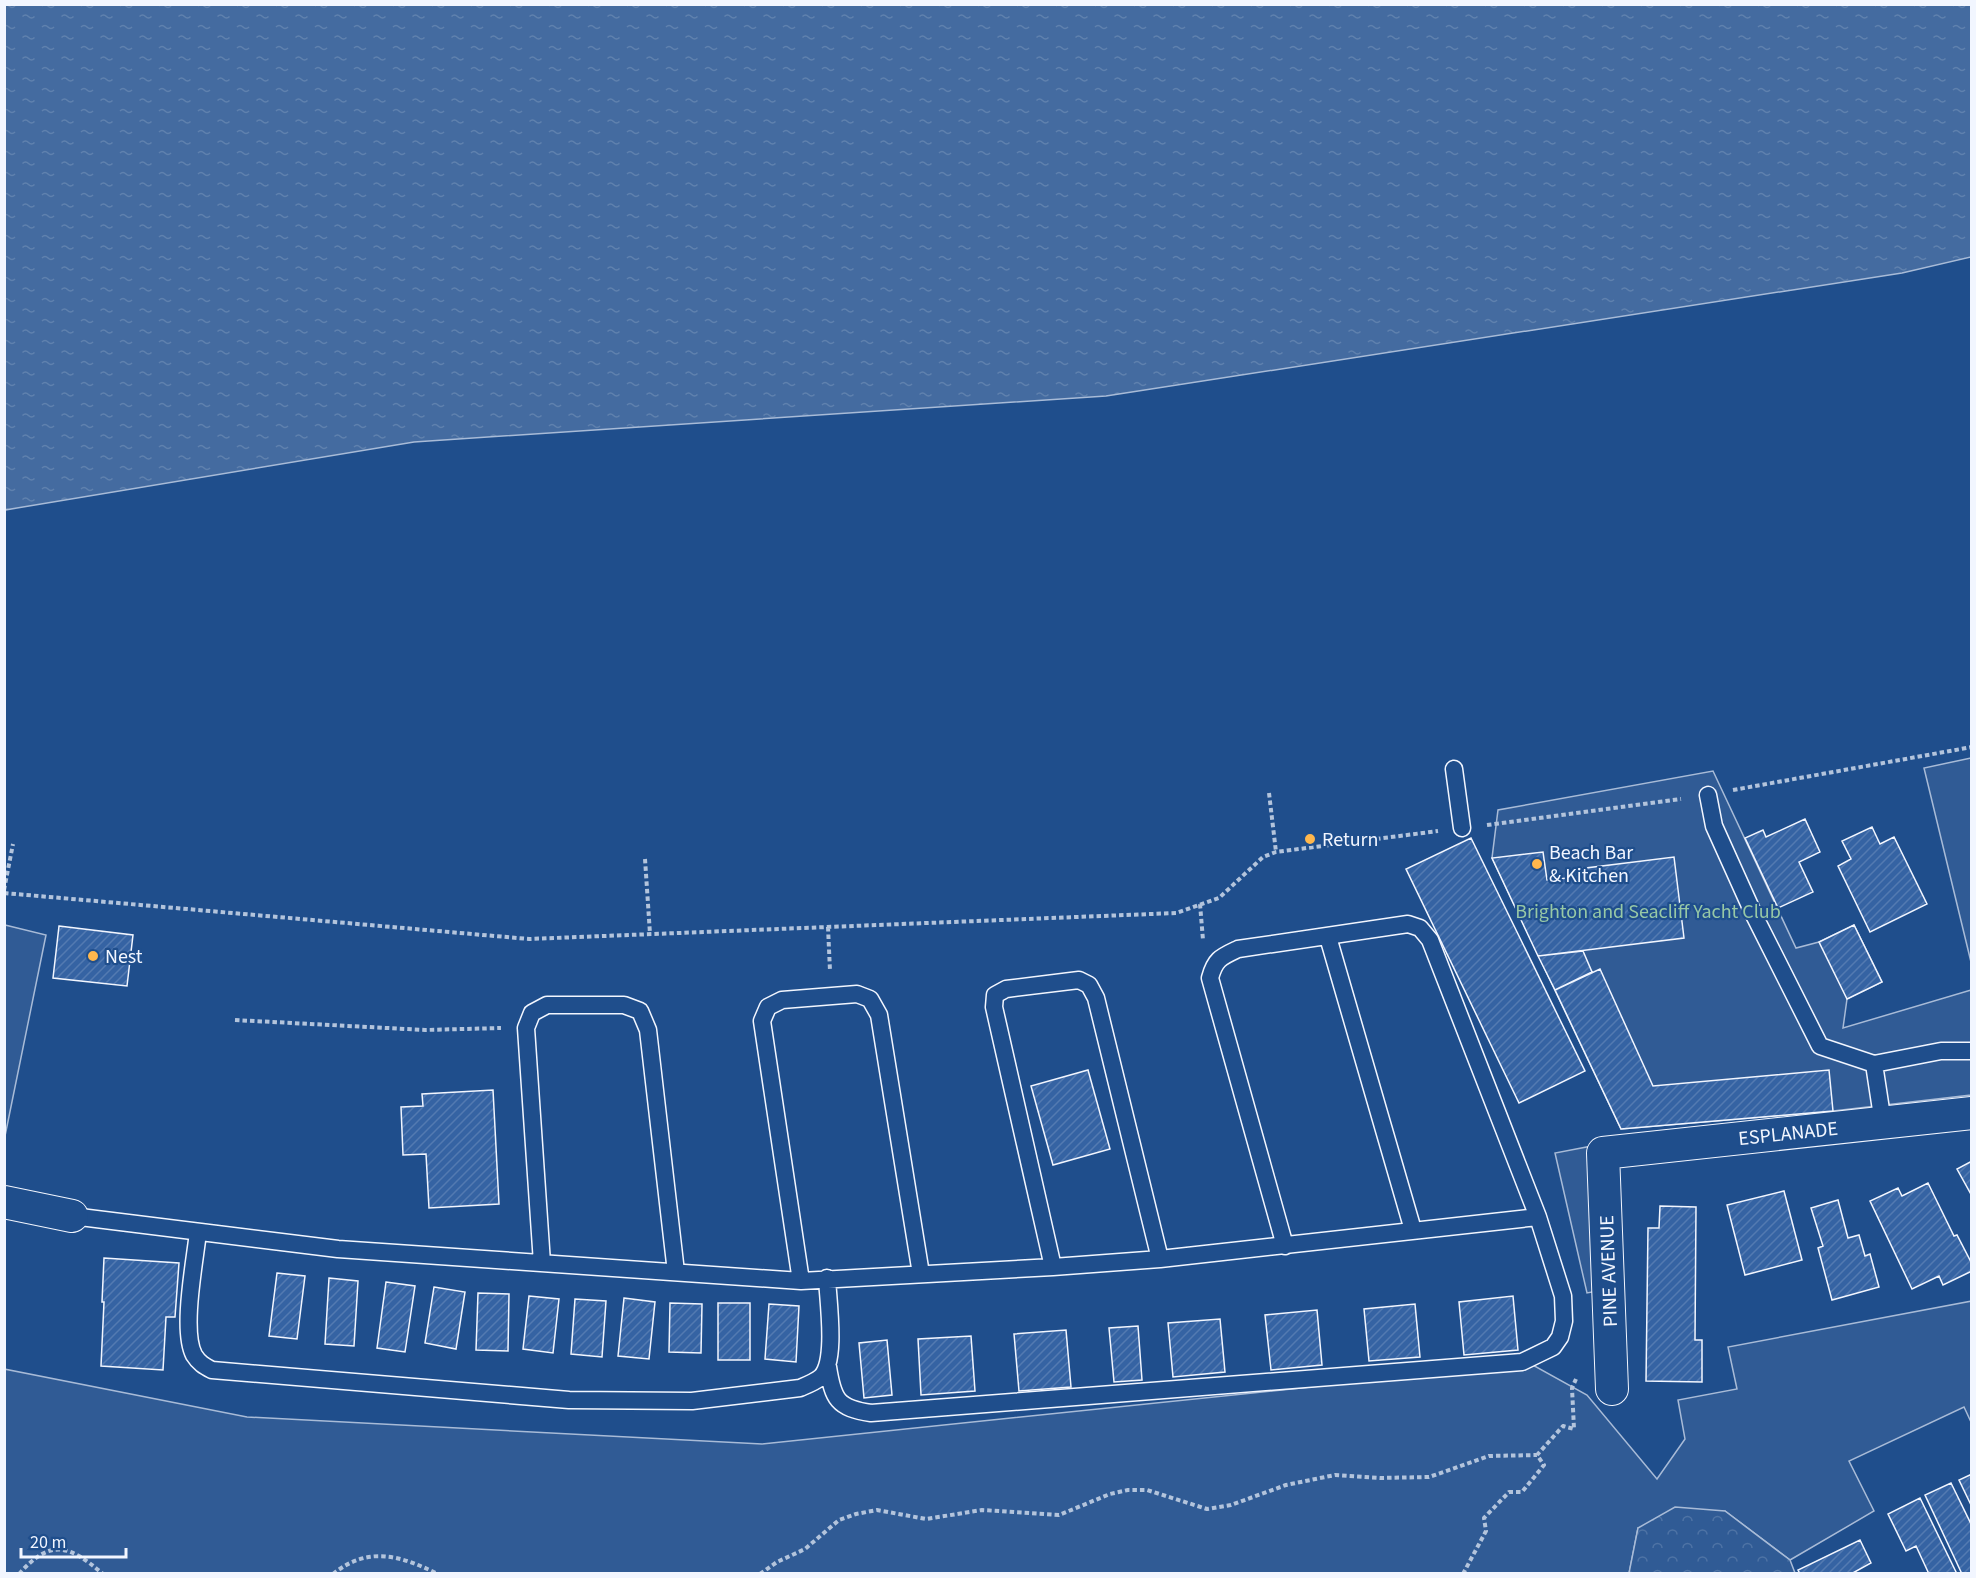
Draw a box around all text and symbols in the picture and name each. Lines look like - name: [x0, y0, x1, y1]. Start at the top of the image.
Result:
- place label: Return: [1322, 826, 1378, 854]
- marker: Return: [1303, 832, 1317, 846]
- place label: Beach Bar & Kitchen: [1549, 839, 1633, 890]
- marker: Beach Bar & Kitchen: [1530, 857, 1544, 871]
- park label: Brighton and Seacliff Yacht Club: [1515, 898, 1781, 926]
- place label: Nest: [105, 943, 143, 971]
- marker: Nest: [86, 949, 100, 963]
- street label: ESPLANADE: [1737, 1115, 1839, 1153]
- street label: PINE AVENUE: [1593, 1215, 1625, 1327]
- scale bar: [21, 1521, 126, 1559]
- text: 20 m: [30, 1530, 66, 1555]

